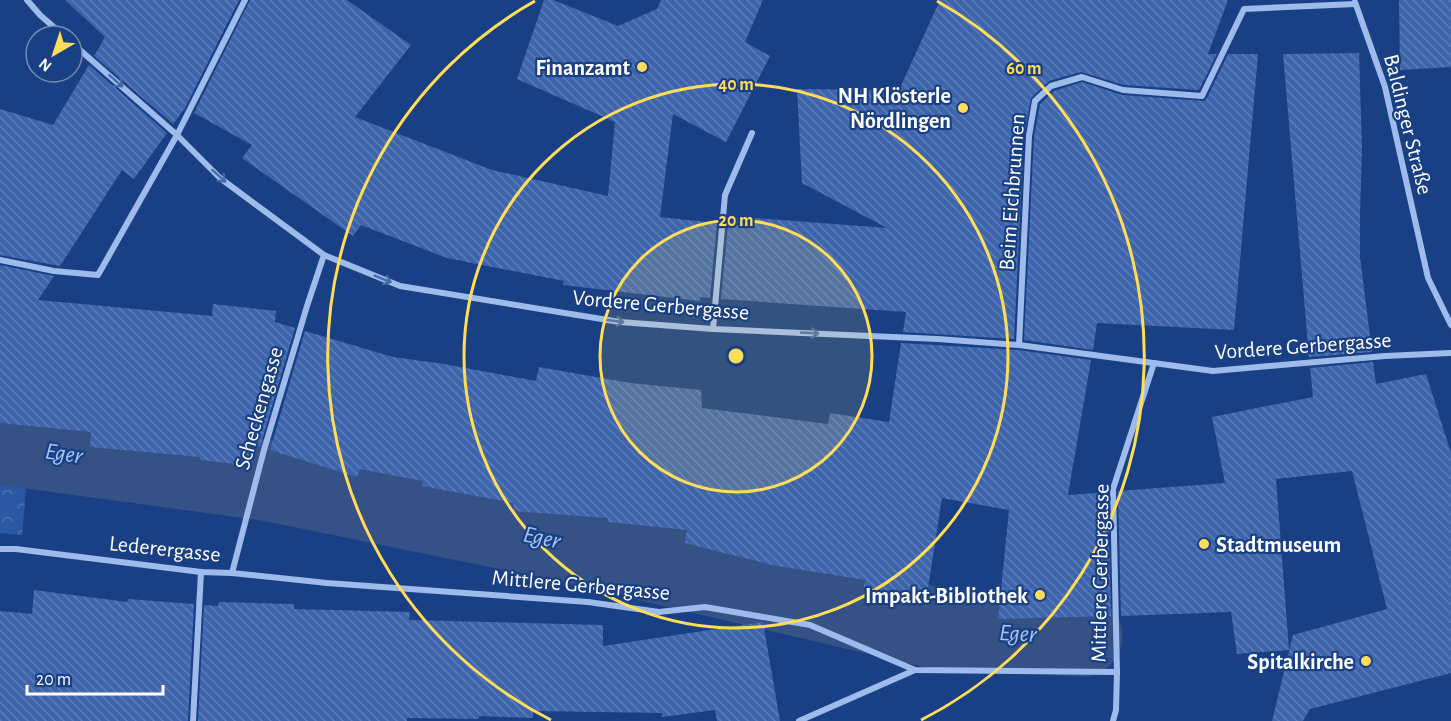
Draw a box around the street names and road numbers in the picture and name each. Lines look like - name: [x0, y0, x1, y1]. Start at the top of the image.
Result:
- street label: Baldinger Straße: [1380, 52, 1436, 197]
- street label: Beim Eichbrunnen: [996, 113, 1028, 271]
- street label: Vordere Gerbergasse: [572, 286, 750, 324]
- street label: Vordere Gerbergasse: [1214, 329, 1392, 363]
- street label: Scheckengasse: [231, 344, 287, 472]
- street label: Mittlere Gerbergasse: [1087, 483, 1113, 663]
- street label: Lederergasse: [108, 532, 222, 566]
- street label: Mittlere Gerbergasse: [491, 566, 671, 604]

